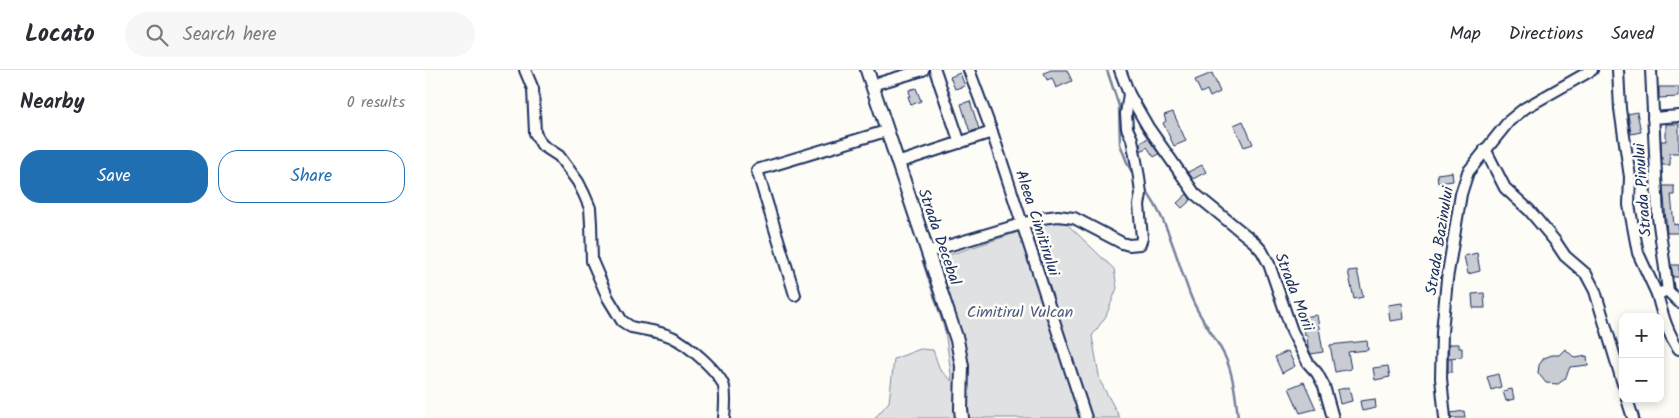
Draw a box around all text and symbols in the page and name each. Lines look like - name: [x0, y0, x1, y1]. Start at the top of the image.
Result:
- search box: [125, 12, 475, 57]
- text: Locato: [25, 15, 95, 54]
- text: Search here: [183, 20, 276, 50]
- text: Map: [1449, 20, 1481, 49]
- text: Directions: [1509, 20, 1583, 49]
- text: Saved: [1611, 20, 1654, 49]
- icon: search: [143, 21, 171, 49]
- text: Nearby: [20, 86, 85, 119]
- text: 0 results: [347, 90, 405, 115]
- street label: Strada Pinului: [1627, 141, 1659, 238]
- button: Save: [20, 150, 208, 203]
- button: Share: [218, 150, 405, 203]
- street label: Aleea Cimitirului: [1008, 167, 1066, 280]
- street label: Strada Bazinului: [1419, 184, 1461, 297]
- street label: Strada Decebal: [911, 185, 967, 289]
- street label: Strada Morii: [1268, 249, 1321, 336]
- park label: Cimitirul Vulcan: [967, 300, 1073, 325]
- map controls: [1619, 313, 1664, 403]
- button: +: [1619, 313, 1664, 358]
- button: −: [1619, 358, 1664, 403]

